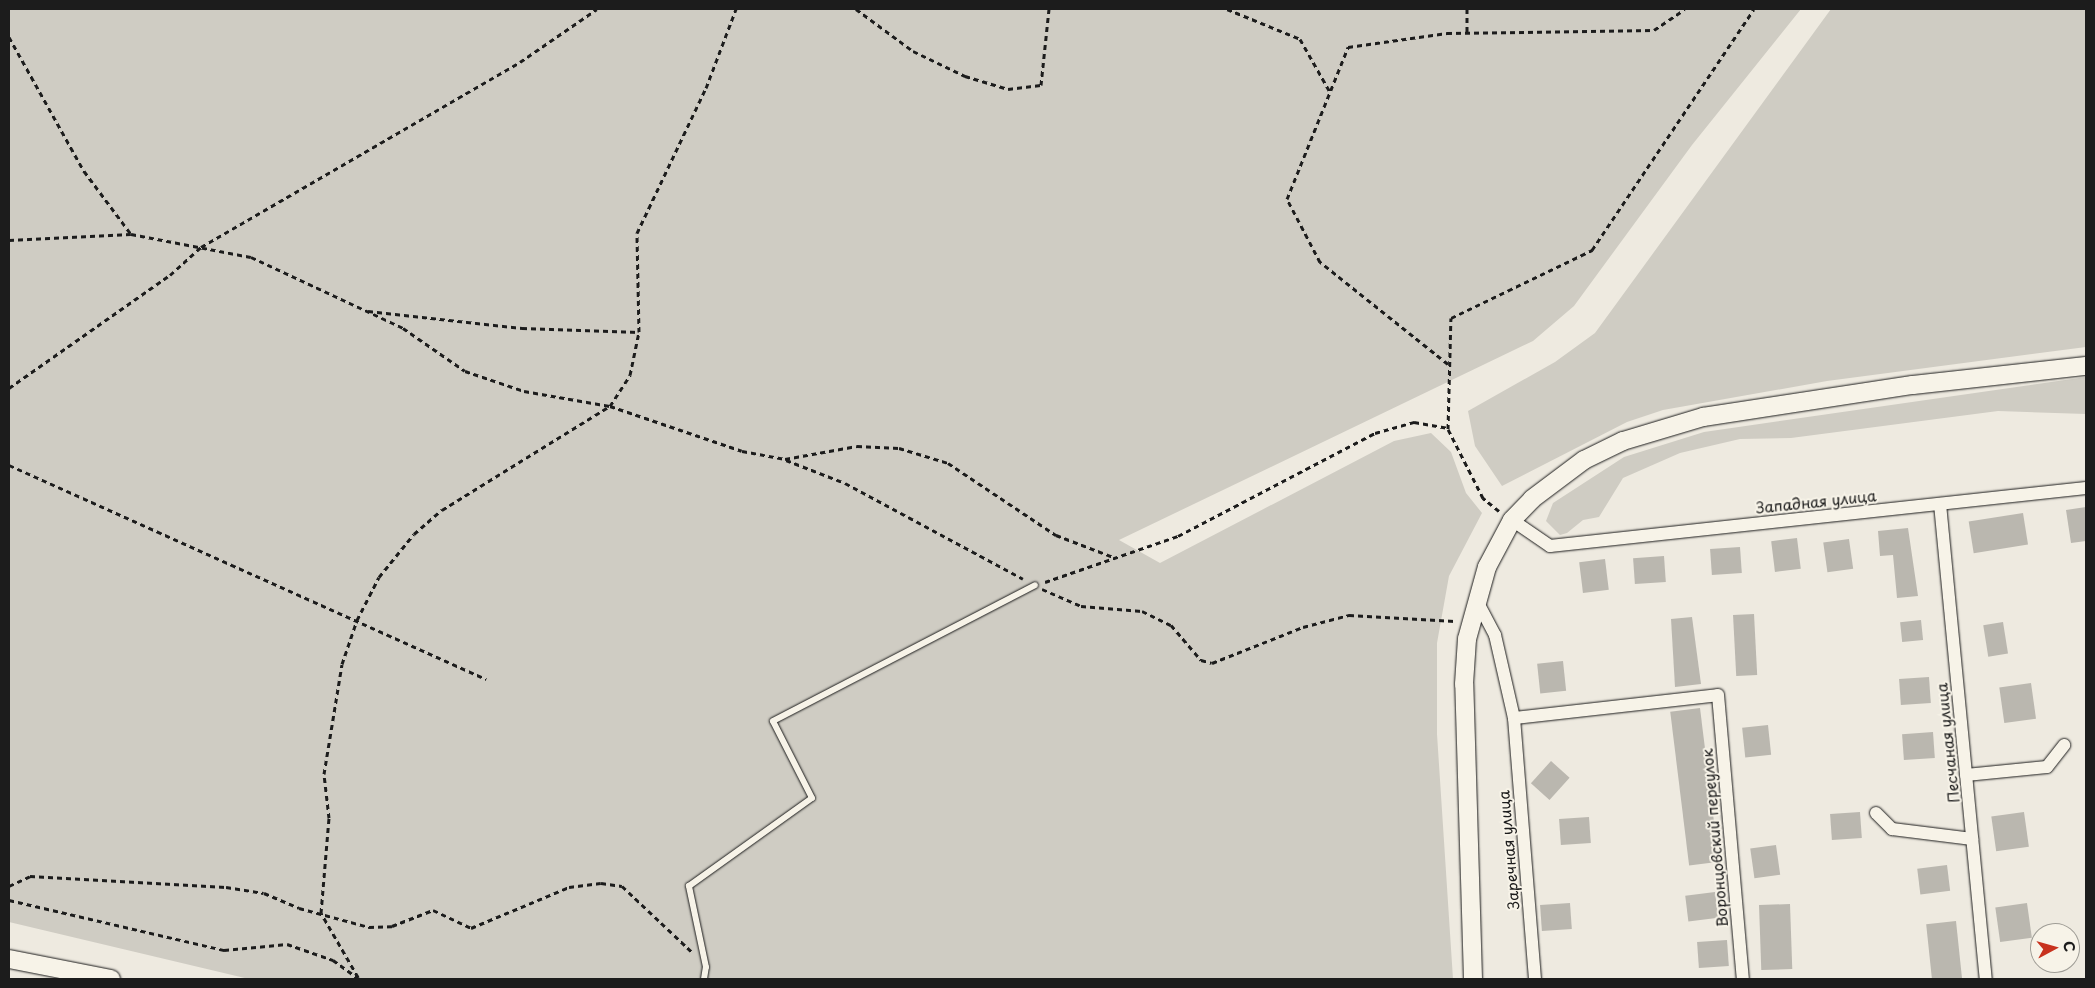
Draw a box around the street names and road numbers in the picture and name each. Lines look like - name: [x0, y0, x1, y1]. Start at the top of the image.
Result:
- street label: Западная улица: [1755, 486, 1877, 516]
- street label: Песчаная улица: [1932, 682, 1962, 804]
- street label: Воронцовский переулок: [1697, 748, 1731, 928]
- street label: Заречная улица: [1494, 789, 1522, 911]

